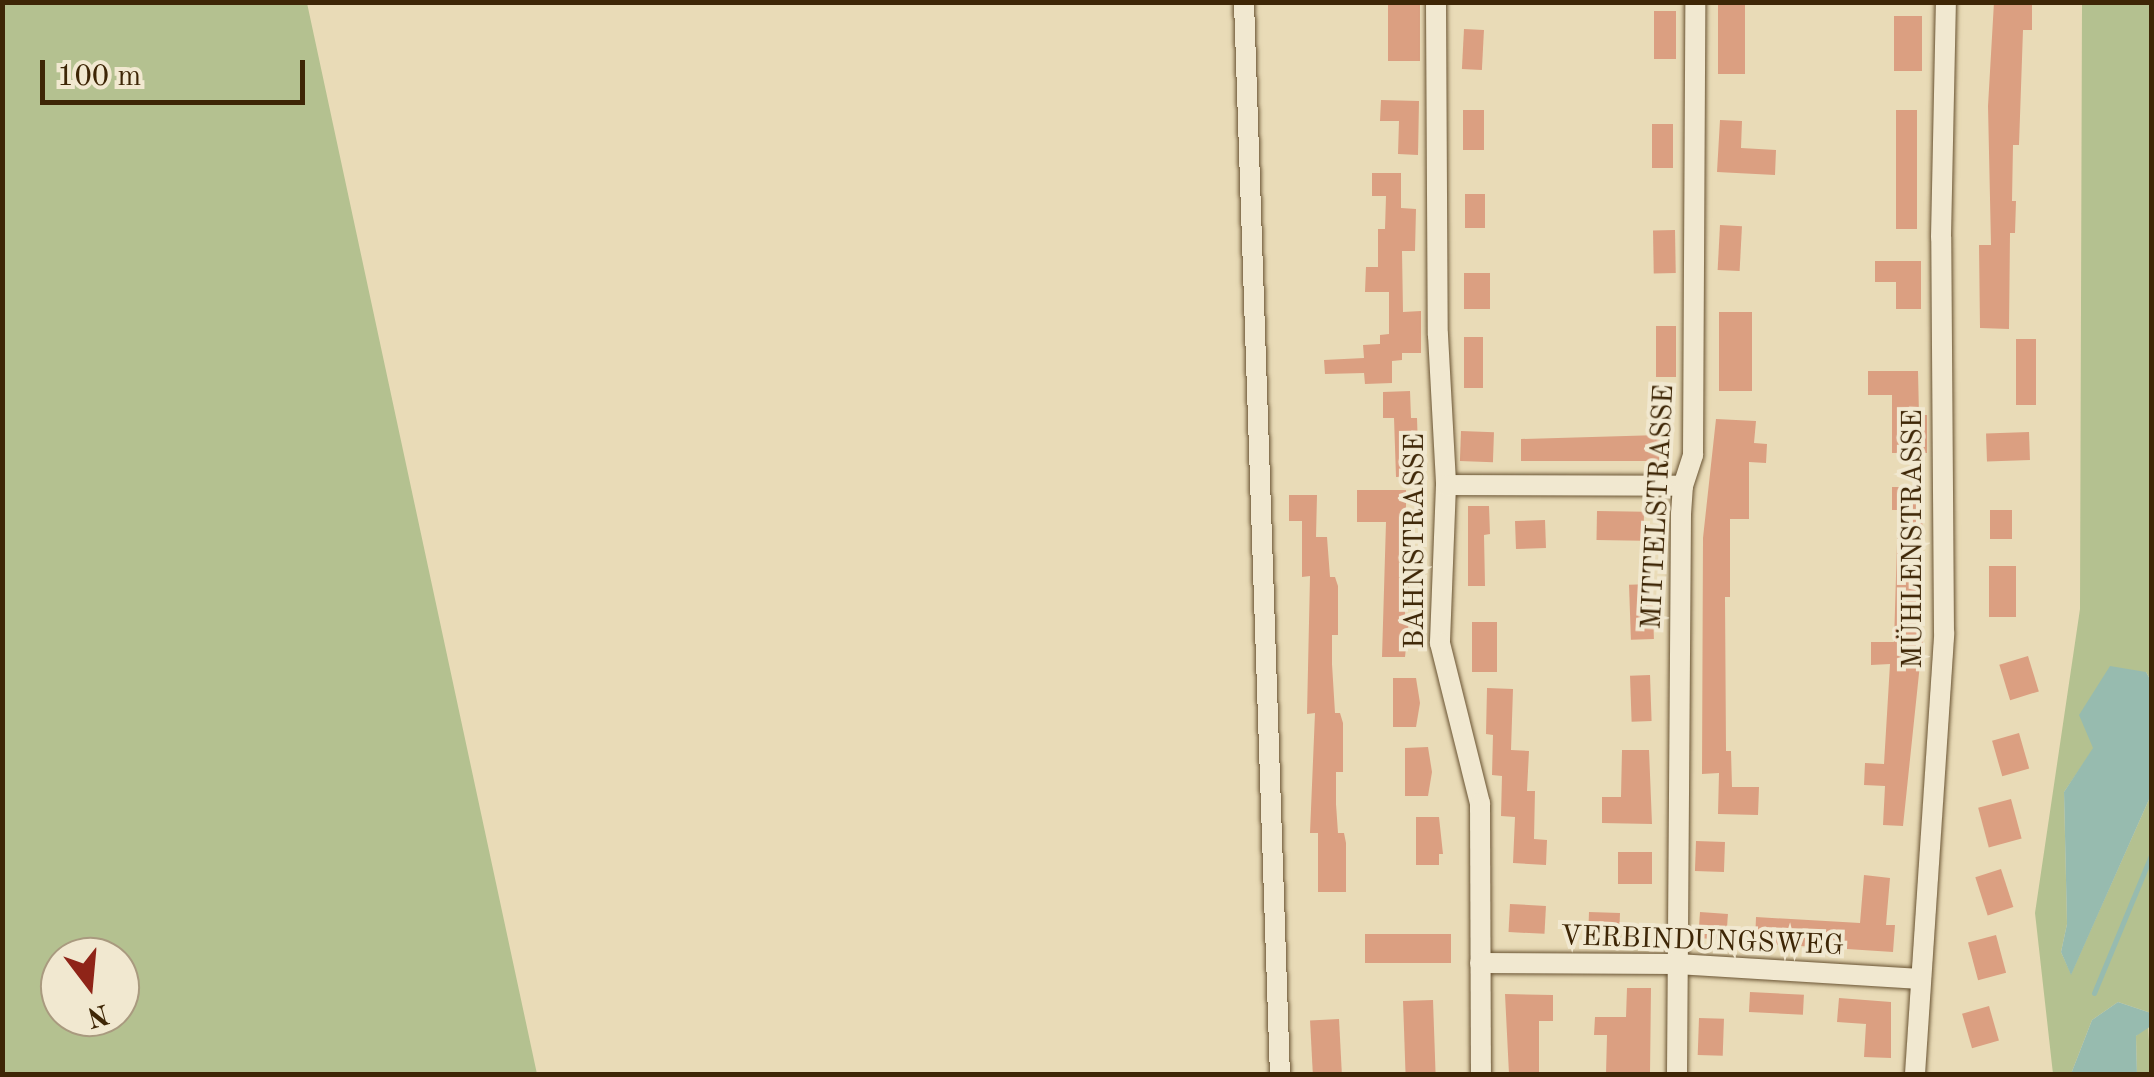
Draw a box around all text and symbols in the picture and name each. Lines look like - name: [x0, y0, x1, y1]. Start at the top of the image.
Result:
- scale bar: [45, 40, 310, 102]
- text: 100 m: [57, 62, 141, 92]
- street label: MITTELSTRASSE: [1636, 384, 1682, 630]
- street label: MÜHLENSTRASSE: [1897, 409, 1931, 669]
- street label: BAHNSTRASSE: [1399, 433, 1433, 649]
- street label: VERBINDUNGSWEG: [1560, 920, 1844, 964]
- north arrow: [40, 937, 140, 1037]
- text: N: [84, 998, 112, 1030]

